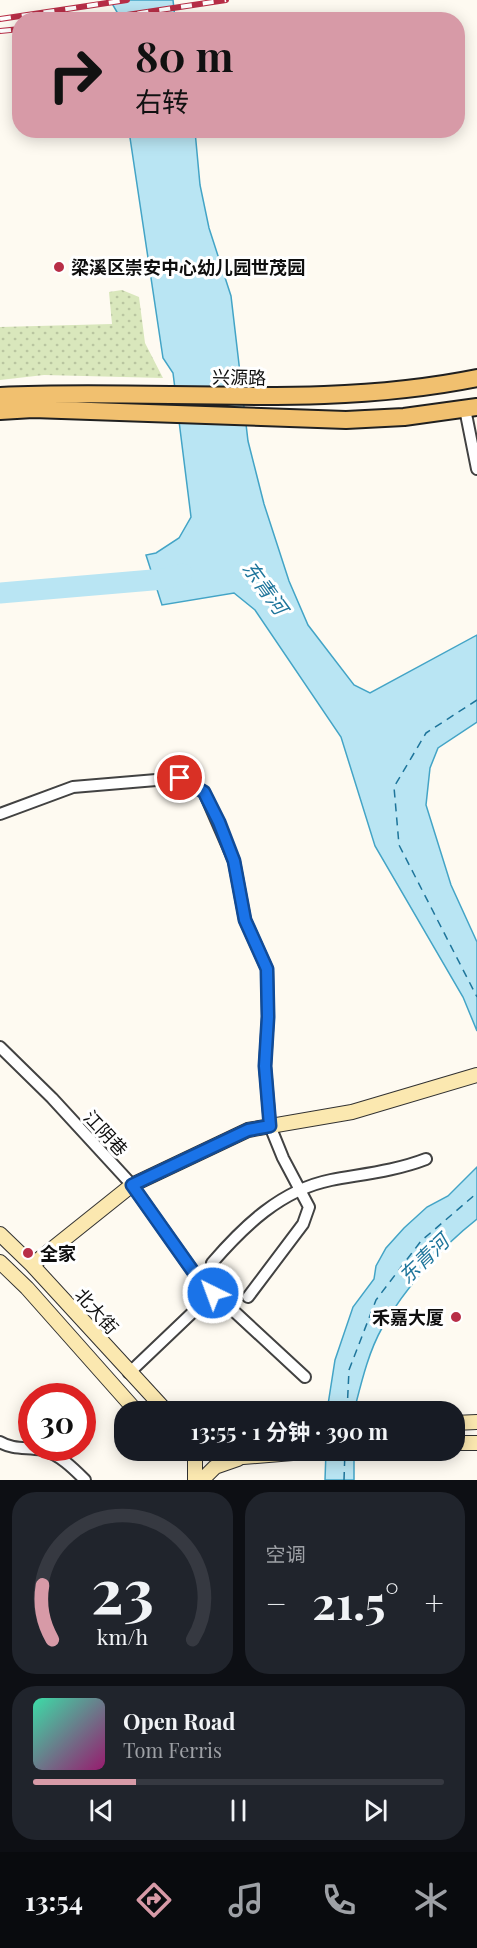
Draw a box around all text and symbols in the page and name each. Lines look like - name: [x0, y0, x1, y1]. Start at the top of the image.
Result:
- text: 80 m: [135, 27, 233, 83]
- icon: right: [36, 36, 114, 114]
- text: 右转: [135, 83, 189, 119]
- place label: 梁溪区崇安中心幼儿园世茂园: [71, 255, 305, 279]
- marker: 梁溪区崇安中心幼儿园世茂园: [52, 260, 66, 274]
- street label: 兴源路: [212, 365, 266, 389]
- water label: 东青河: [237, 555, 297, 622]
- pin: [154, 752, 205, 803]
- icon: arrive: [163, 761, 196, 794]
- street label: 江阴巷: [79, 1105, 133, 1161]
- water label: 东青河: [392, 1225, 457, 1289]
- place label: 全家: [40, 1241, 76, 1265]
- marker: 全家: [21, 1246, 35, 1260]
- position arrow: [181, 1261, 245, 1325]
- street label: 北大街: [70, 1283, 124, 1339]
- place label: 禾嘉大厦: [372, 1305, 444, 1329]
- marker: 禾嘉大厦: [449, 1310, 463, 1324]
- speed limit sign: 30: [18, 1383, 96, 1461]
- text: 13:55 · 1 分钟 · 390 m: [191, 1416, 388, 1446]
- text: 空调: [266, 1540, 306, 1567]
- text: 23: [91, 1546, 154, 1630]
- text: 21.5°: [312, 1571, 399, 1631]
- text: −: [266, 1580, 287, 1624]
- text: +: [425, 1580, 444, 1624]
- text: km/h: [97, 1622, 148, 1650]
- text: Open Road: [123, 1706, 235, 1736]
- text: Tom Ferris: [123, 1736, 222, 1763]
- icon: previous: [85, 1794, 118, 1827]
- icon: pause: [222, 1794, 255, 1827]
- icon: next: [359, 1794, 392, 1827]
- icon: directions: [133, 1879, 175, 1921]
- icon: music: [225, 1879, 267, 1921]
- icon: phone: [318, 1879, 360, 1921]
- icon: climate: [410, 1879, 452, 1921]
- text: 13:54: [25, 1882, 83, 1918]

